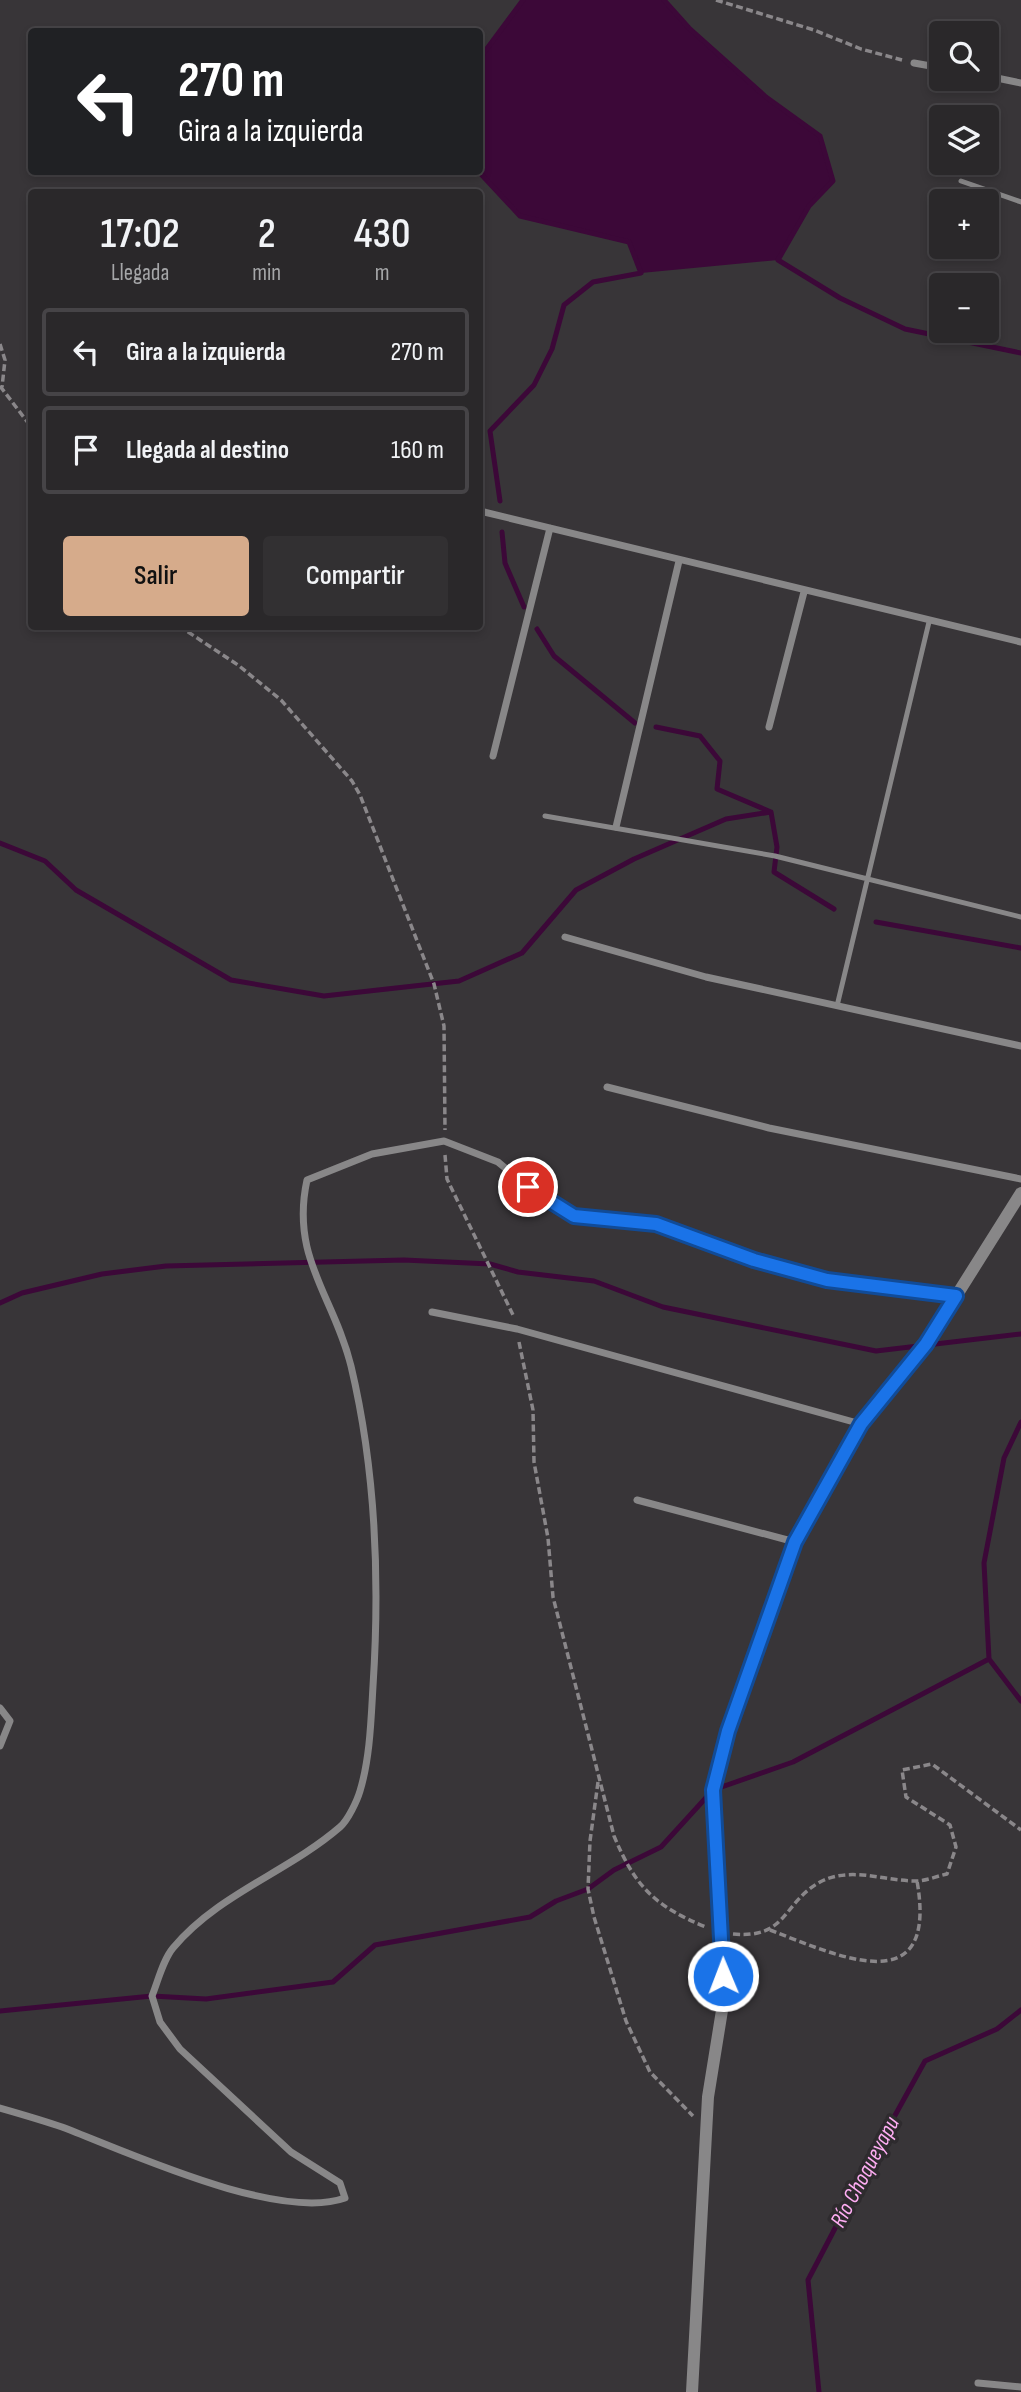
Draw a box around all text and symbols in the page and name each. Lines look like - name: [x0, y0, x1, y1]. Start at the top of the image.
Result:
- map controls: [929, 21, 999, 343]
- button: search: [929, 21, 999, 91]
- text: 270 m: [178, 52, 284, 111]
- icon: left: [63, 56, 154, 147]
- button: layers: [929, 105, 999, 175]
- text: Gira a la izquierda: [178, 112, 364, 151]
- button: +: [929, 189, 999, 259]
- text: 17:02: [101, 209, 180, 260]
- text: 2: [258, 209, 276, 260]
- text: 430: [354, 209, 410, 260]
- text: Llegada: [111, 259, 169, 287]
- text: min: [252, 259, 281, 287]
- text: m: [375, 259, 389, 287]
- button: −: [929, 273, 999, 343]
- icon: left: [67, 333, 105, 371]
- text: Gira a la izquierda: [126, 337, 286, 368]
- text: 270 m: [391, 337, 444, 368]
- icon: arrive: [67, 431, 105, 469]
- text: Llegada al destino: [126, 435, 289, 466]
- text: 160 m: [391, 435, 444, 466]
- button: Salir: [63, 536, 249, 616]
- button: Compartir: [263, 536, 448, 616]
- pin: [498, 1157, 558, 1217]
- icon: arrive: [509, 1168, 547, 1206]
- position arrow: [686, 1939, 760, 2013]
- water label: Río Choqueyapu: [824, 2111, 906, 2232]

